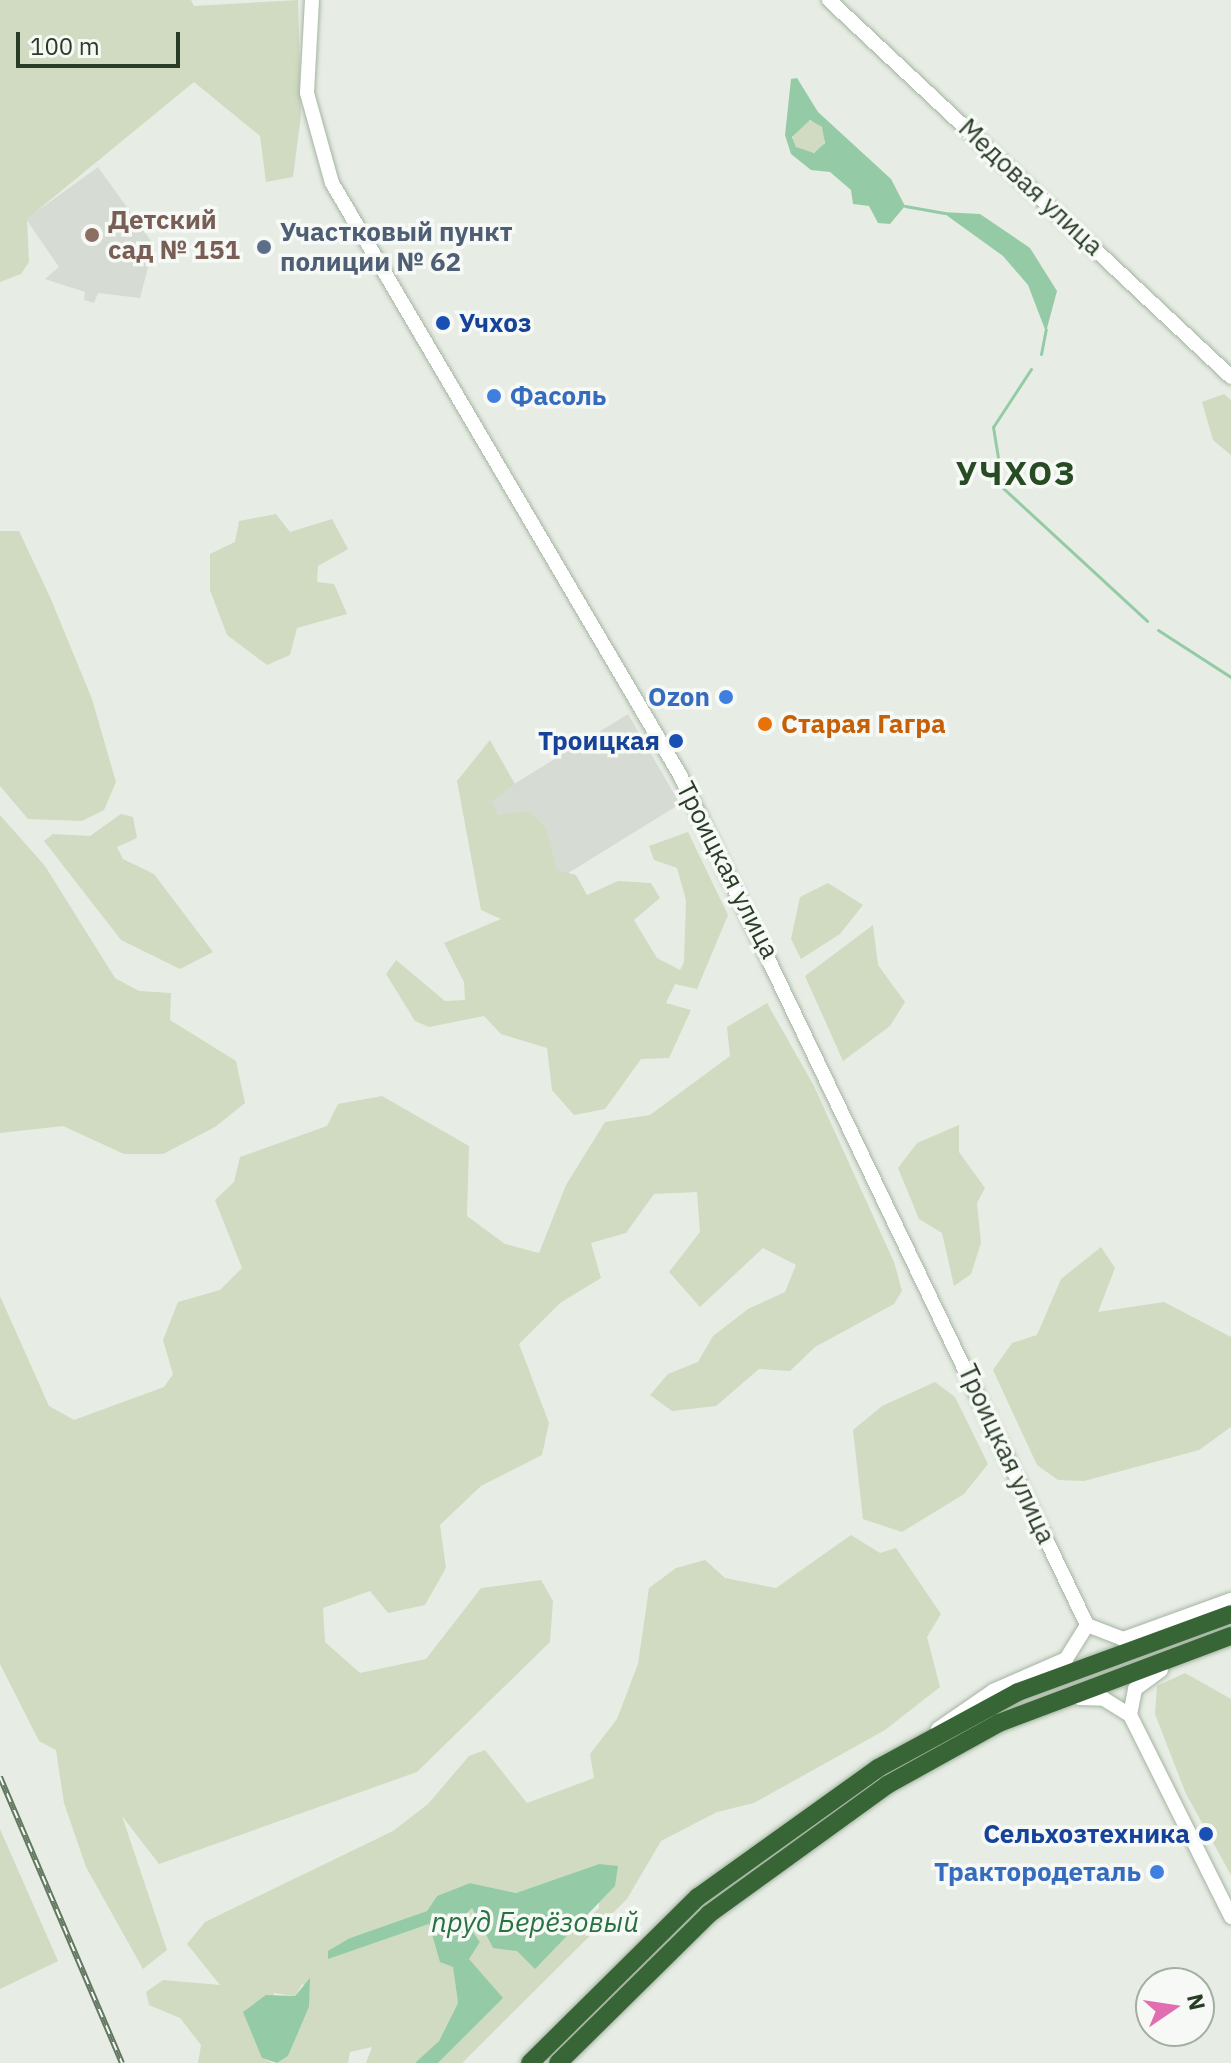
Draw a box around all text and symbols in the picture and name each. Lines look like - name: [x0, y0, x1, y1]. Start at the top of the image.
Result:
- scale bar: [20, 16, 184, 66]
- text: 100 m: [30, 30, 100, 62]
- street label: Медовая улица: [952, 112, 1110, 262]
- place label: Детский сад № 151: [108, 204, 240, 266]
- place label: Участковый пункт полиции № 62: [280, 216, 512, 278]
- marker: Детский сад № 151: [83, 226, 101, 244]
- marker: Участковый пункт полиции № 62: [255, 238, 273, 256]
- place label: Учхоз: [459, 307, 532, 339]
- marker: Учхоз: [434, 314, 452, 332]
- place label: Фасоль: [510, 380, 606, 412]
- marker: Фасоль: [485, 387, 503, 405]
- district label: УЧХОЗ: [956, 453, 1076, 493]
- place label: Ozon: [648, 681, 710, 713]
- marker: Ozon: [717, 688, 735, 706]
- place label: Старая Гагра: [781, 708, 946, 740]
- marker: Старая Гагра: [756, 715, 774, 733]
- place label: Троицкая: [538, 725, 660, 757]
- marker: Троицкая: [667, 732, 685, 750]
- street label: Троицкая улица: [670, 776, 786, 964]
- street label: Троицкая улица: [952, 1359, 1062, 1549]
- place label: Сельхозтехника: [983, 1818, 1190, 1850]
- marker: Сельхозтехника: [1197, 1825, 1215, 1843]
- place label: Трактородеталь: [934, 1856, 1141, 1888]
- marker: Трактородеталь: [1148, 1863, 1166, 1881]
- water label: пруд Берёзовый: [431, 1905, 639, 1939]
- north arrow: [1135, 1967, 1215, 2047]
- text: N: [1181, 1991, 1213, 2013]

